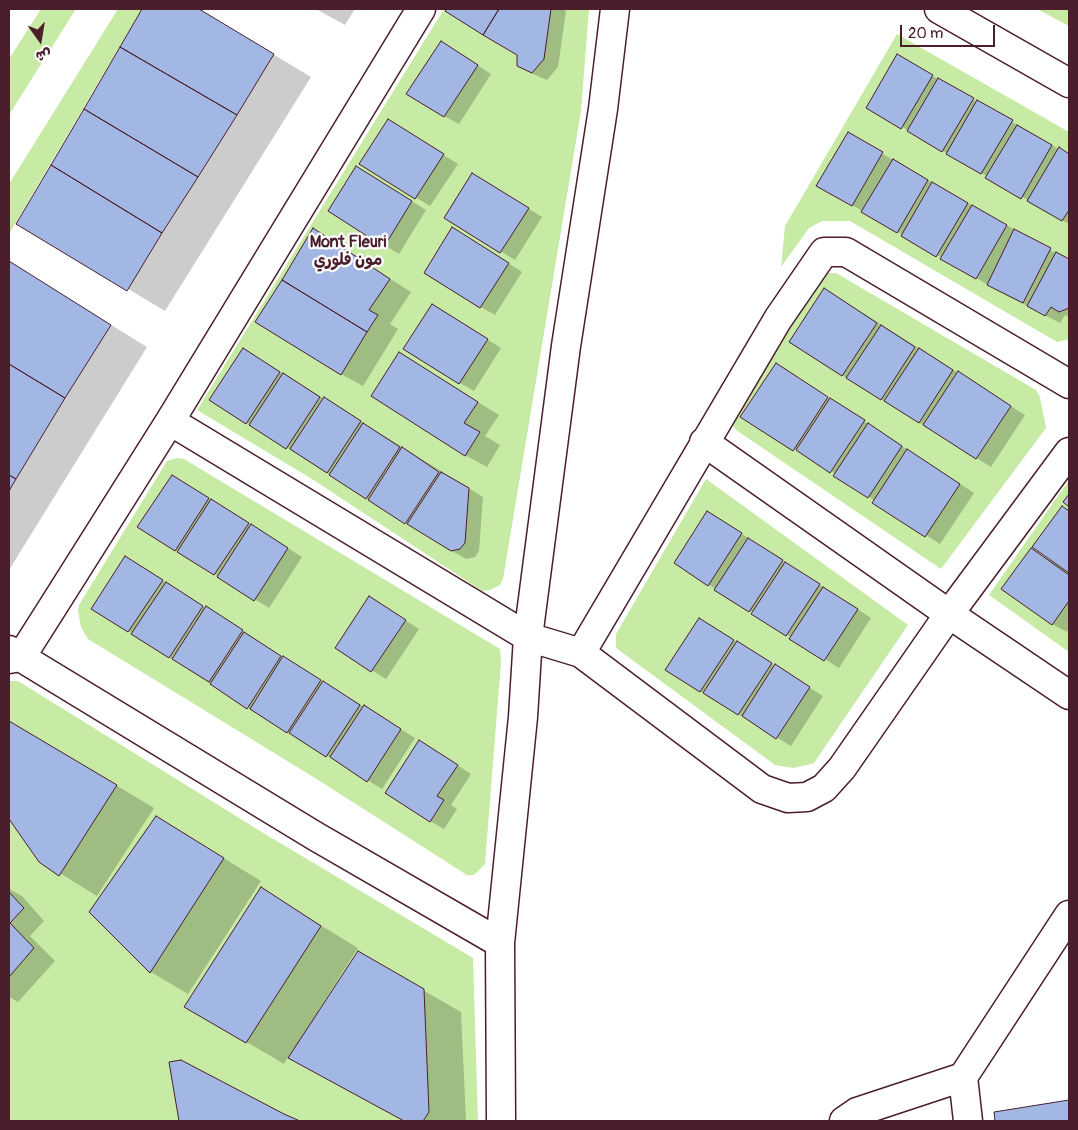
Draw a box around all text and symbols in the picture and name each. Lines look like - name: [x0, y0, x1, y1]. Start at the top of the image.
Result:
- north arrow: [15, 15, 65, 65]
- scale bar: [903, 15, 998, 47]
- text: 20 m: [908, 24, 943, 43]
- text: ش: [34, 45, 53, 65]
- district label: Mont Fleuri مون فلوري: [310, 233, 386, 271]

